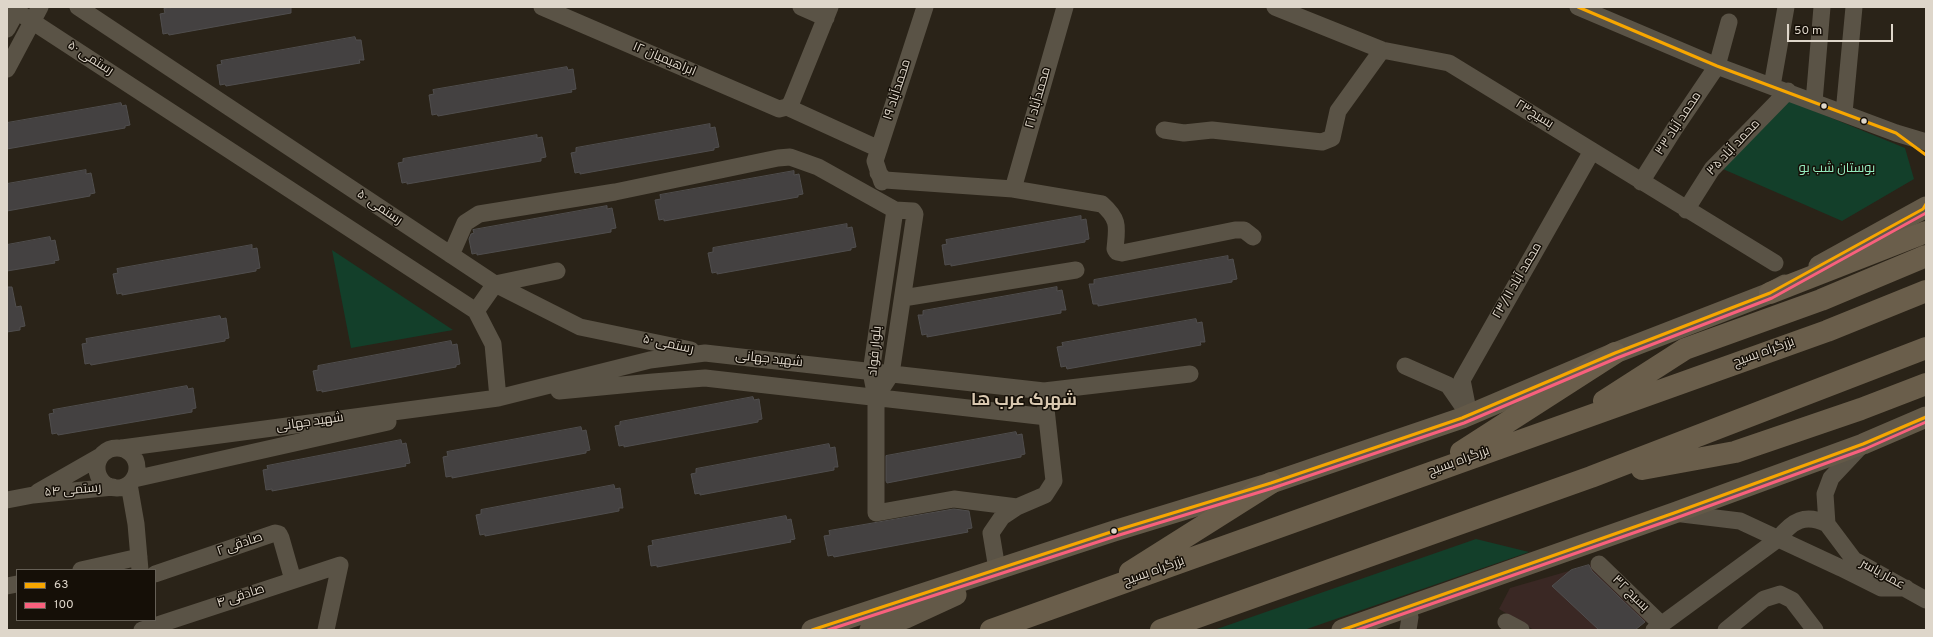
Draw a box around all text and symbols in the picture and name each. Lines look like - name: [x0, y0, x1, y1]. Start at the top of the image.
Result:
- scale bar: [1789, 16, 1895, 42]
- text: 50 m: [1794, 23, 1822, 39]
- street label: رستمی ۵۰: [64, 38, 116, 80]
- street label: ابراهیمیان ۱۲: [630, 40, 698, 80]
- street label: محمدآباد ۱۹: [881, 58, 915, 122]
- street label: محمدآباد ۲۱: [1023, 66, 1055, 130]
- street label: محمد آباد ۳۳: [1653, 89, 1705, 159]
- street label: بسیج۲۳: [1512, 97, 1556, 133]
- unlabelled marker: [1819, 101, 1829, 111]
- unlabelled marker: [1859, 116, 1869, 126]
- street label: محمد آباد ۳۵: [1704, 117, 1764, 179]
- park label: بوستان شب بو: [1799, 161, 1875, 177]
- street label: رستمی ۵۰: [353, 187, 405, 229]
- street label: محمد آباد ۲۳/۱۱: [1490, 240, 1546, 322]
- street label: بلوار فواد: [866, 325, 886, 377]
- street label: رستمی ۵۰: [641, 332, 695, 358]
- street label: بزرگراه بسیج: [1731, 335, 1797, 371]
- street label: شهید جهانی: [734, 349, 804, 371]
- district label: شهرک عرب ها: [971, 392, 1077, 412]
- street label: شهید جهانی: [275, 411, 345, 435]
- street label: بزرگراه بسیج: [1426, 444, 1492, 480]
- street label: رستمی ۵۴: [44, 481, 102, 501]
- unlabelled marker: [1109, 526, 1119, 536]
- street label: صادقی ۲: [215, 530, 265, 560]
- street label: بزرگراه بسیج: [1121, 554, 1187, 590]
- street label: عمار یاسر: [1857, 556, 1907, 594]
- legend: [16, 569, 156, 621]
- street label: بسیج ۳۲: [1608, 573, 1652, 615]
- text: 63: [54, 577, 68, 593]
- street label: صادقی ۴: [215, 582, 267, 612]
- text: 100: [54, 597, 74, 613]

